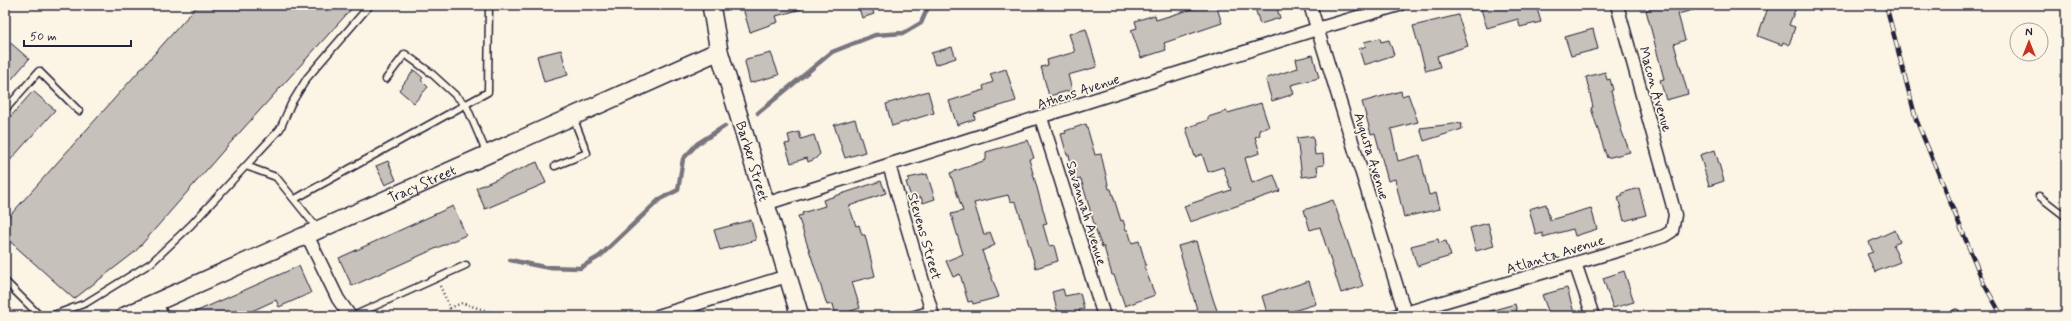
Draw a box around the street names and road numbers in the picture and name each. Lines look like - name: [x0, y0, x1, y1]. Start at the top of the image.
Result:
- street label: Macon Avenue: [1634, 45, 1676, 134]
- street label: Athens Avenue: [1035, 70, 1122, 114]
- street label: Augusta Avenue: [1349, 110, 1393, 202]
- street label: Barber Street: [731, 119, 772, 204]
- street label: Savannah Avenue: [1062, 159, 1111, 268]
- street label: Tracy Street: [385, 161, 459, 208]
- street label: Stevens Street: [903, 191, 945, 282]
- street label: Atlanta Avenue: [1504, 231, 1607, 278]

